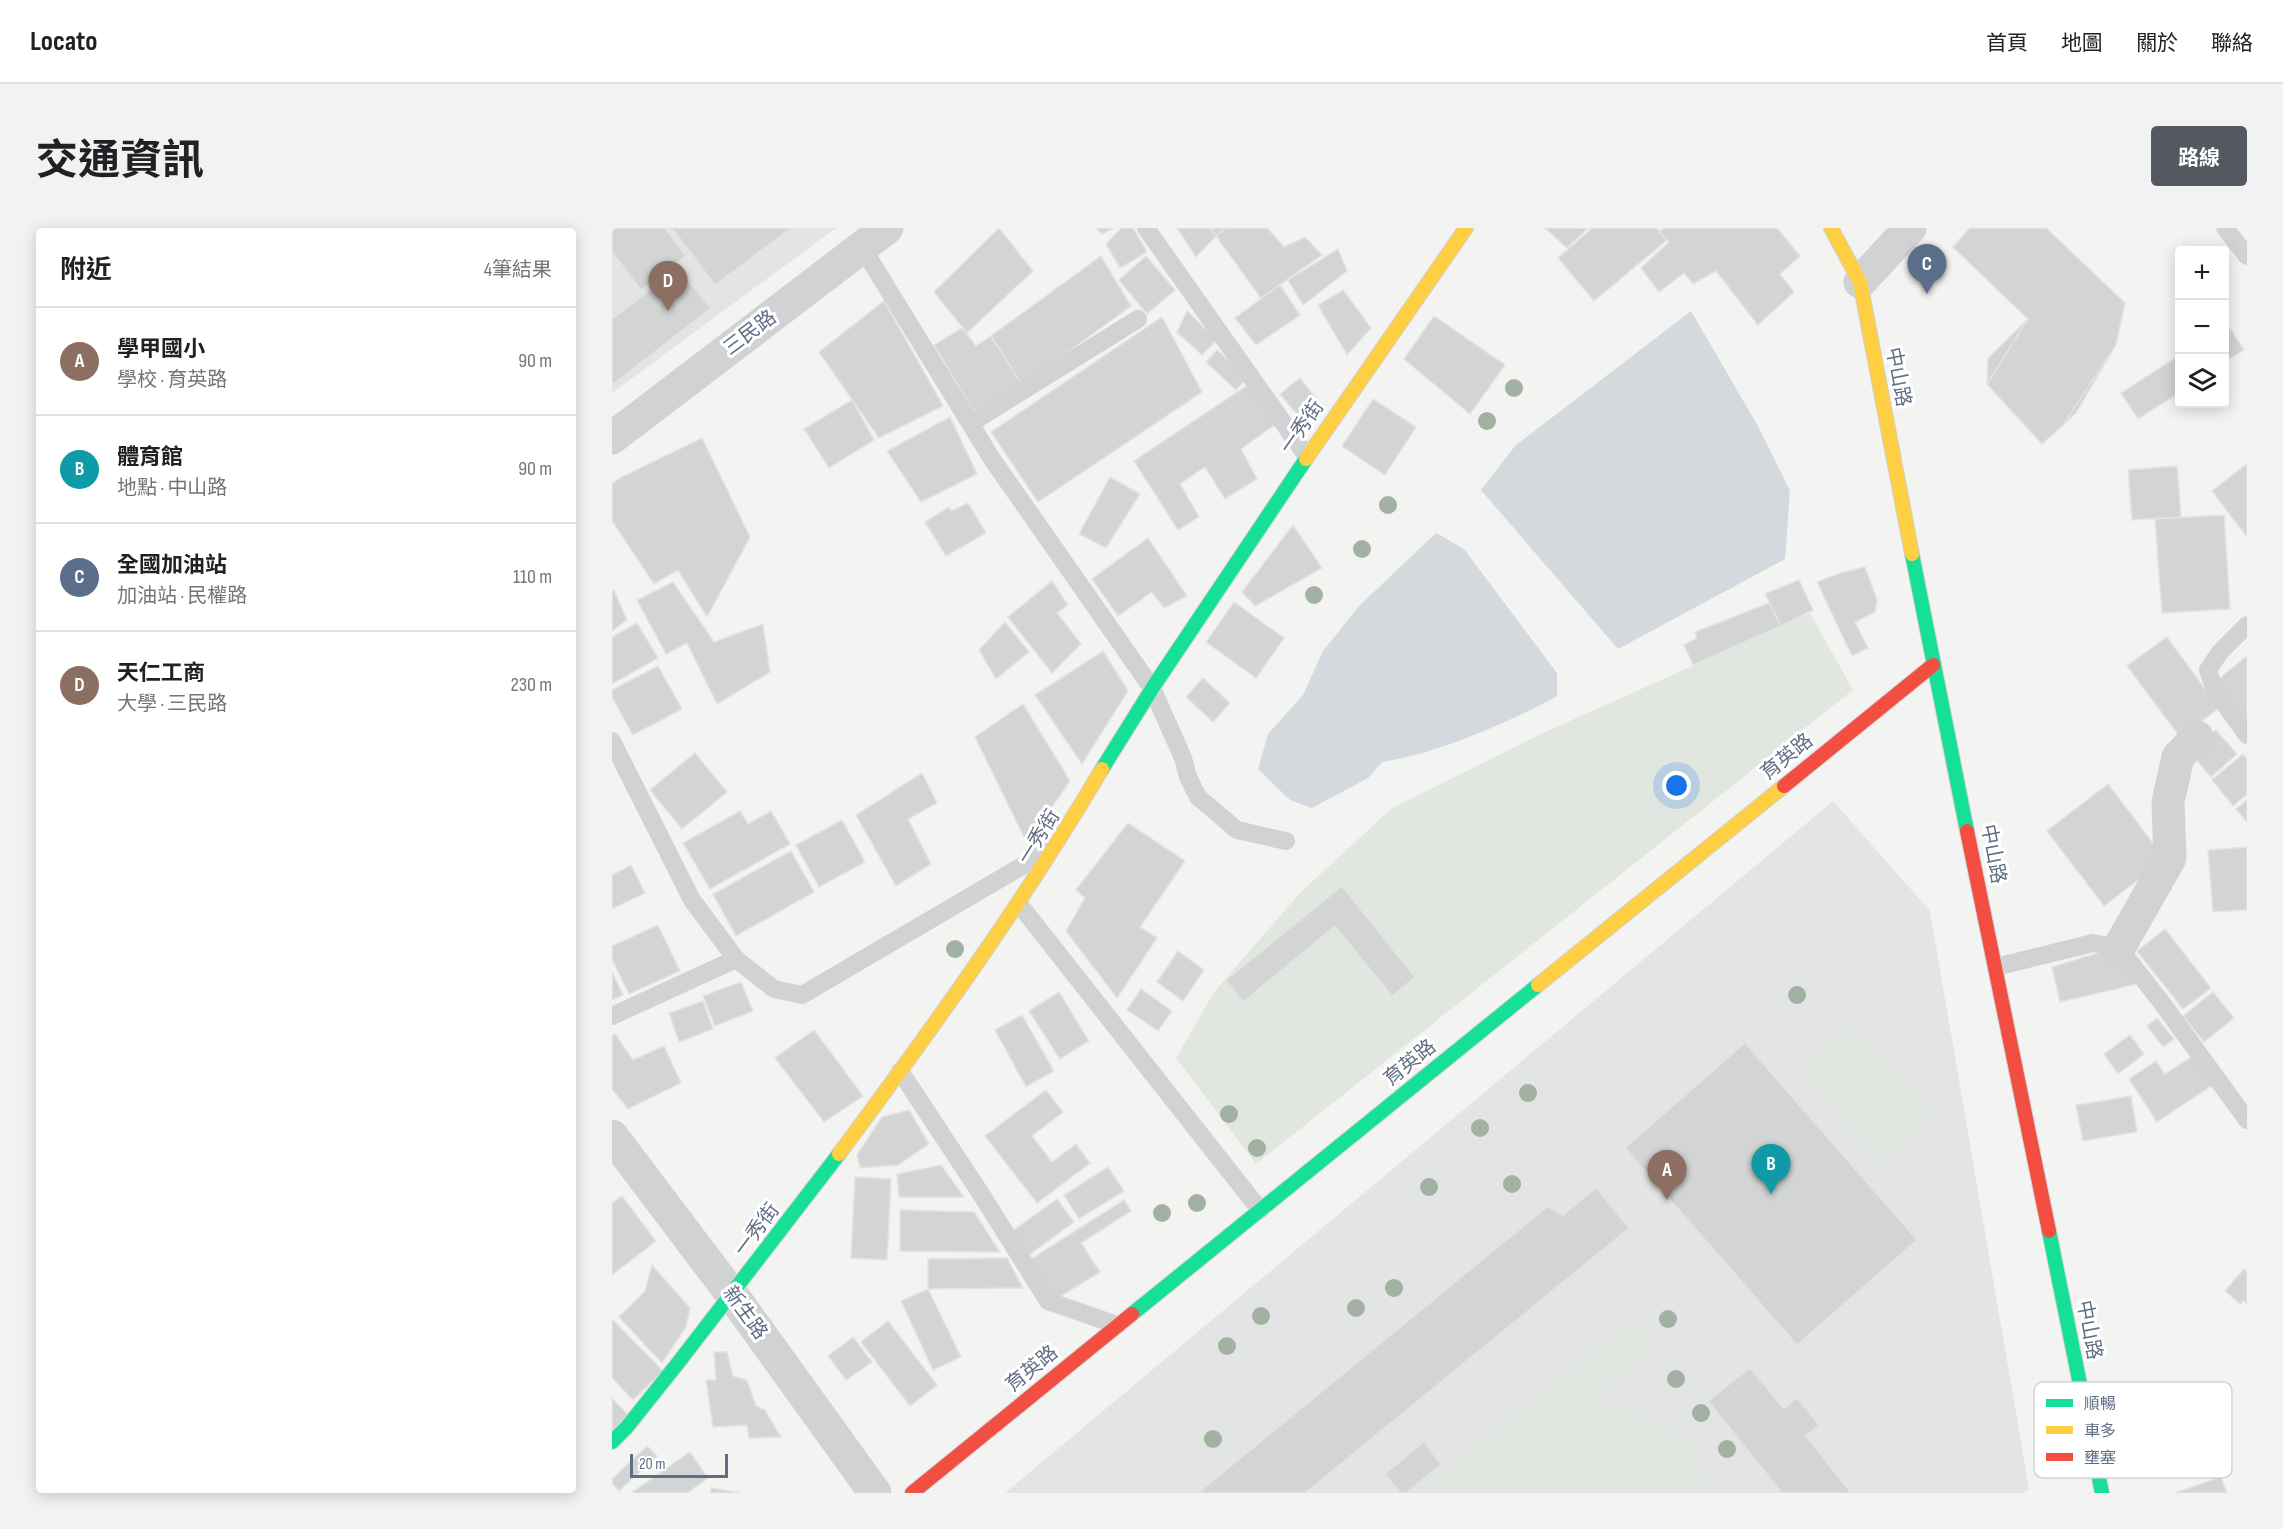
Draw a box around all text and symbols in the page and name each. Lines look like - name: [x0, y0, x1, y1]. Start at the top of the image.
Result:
- text: Locato: [30, 25, 97, 58]
- text: 首頁: [1986, 31, 2028, 56]
- text: 地圖: [2061, 31, 2103, 56]
- text: 關於: [2136, 31, 2178, 56]
- text: 聯絡: [2211, 31, 2253, 56]
- button: 路線: [2151, 126, 2247, 186]
- text: 交通資訊: [36, 136, 204, 187]
- pin: C: [1908, 244, 1946, 294]
- map controls: [2175, 246, 2229, 408]
- button: +: [2175, 246, 2229, 300]
- text: 附近: [60, 255, 112, 286]
- text: 4筆結果: [484, 258, 552, 282]
- pin: D: [648, 262, 688, 311]
- button: −: [2175, 300, 2229, 354]
- street label: 三民路: [719, 305, 781, 361]
- text: 學甲國小: [117, 336, 205, 363]
- street label: 中山路: [1880, 345, 1916, 409]
- text: A: [75, 349, 84, 373]
- text: 90 m: [518, 349, 552, 373]
- button: layers: [2175, 354, 2229, 408]
- text: 學校 · 育英路: [117, 368, 227, 392]
- street label: 一秀街: [1275, 396, 1329, 458]
- text: 體育館: [117, 444, 183, 471]
- text: B: [75, 457, 84, 481]
- text: 90 m: [518, 457, 552, 481]
- text: 地點 · 中山路: [117, 476, 227, 500]
- text: 全國加油站: [117, 552, 227, 579]
- text: C: [74, 565, 85, 589]
- text: 110 m: [513, 565, 552, 589]
- text: 加油站 · 民權路: [117, 584, 247, 608]
- text: 天仁工商: [117, 660, 205, 687]
- text: D: [74, 673, 85, 697]
- text: 230 m: [510, 673, 552, 697]
- text: 大學 · 三民路: [117, 692, 227, 716]
- street label: 育英路: [1756, 729, 1818, 785]
- your location: [1662, 771, 1691, 800]
- street label: 一秀街: [1013, 805, 1065, 869]
- street label: 中山路: [1975, 822, 2011, 886]
- street label: 育英路: [1379, 1035, 1441, 1091]
- pin: B: [1752, 1144, 1790, 1194]
- pin: A: [1648, 1150, 1686, 1200]
- street label: 一秀街: [729, 1199, 785, 1261]
- street label: 新生路: [718, 1282, 772, 1344]
- street label: 中山路: [2071, 1298, 2107, 1362]
- street label: 育英路: [1001, 1341, 1063, 1397]
- legend: [2034, 1382, 2232, 1478]
- text: 順暢: [2084, 1395, 2116, 1414]
- text: 車多: [2084, 1422, 2116, 1441]
- text: 壅塞: [2084, 1449, 2116, 1468]
- scale bar: [630, 1451, 728, 1478]
- text: 20 m: [639, 1455, 666, 1474]

